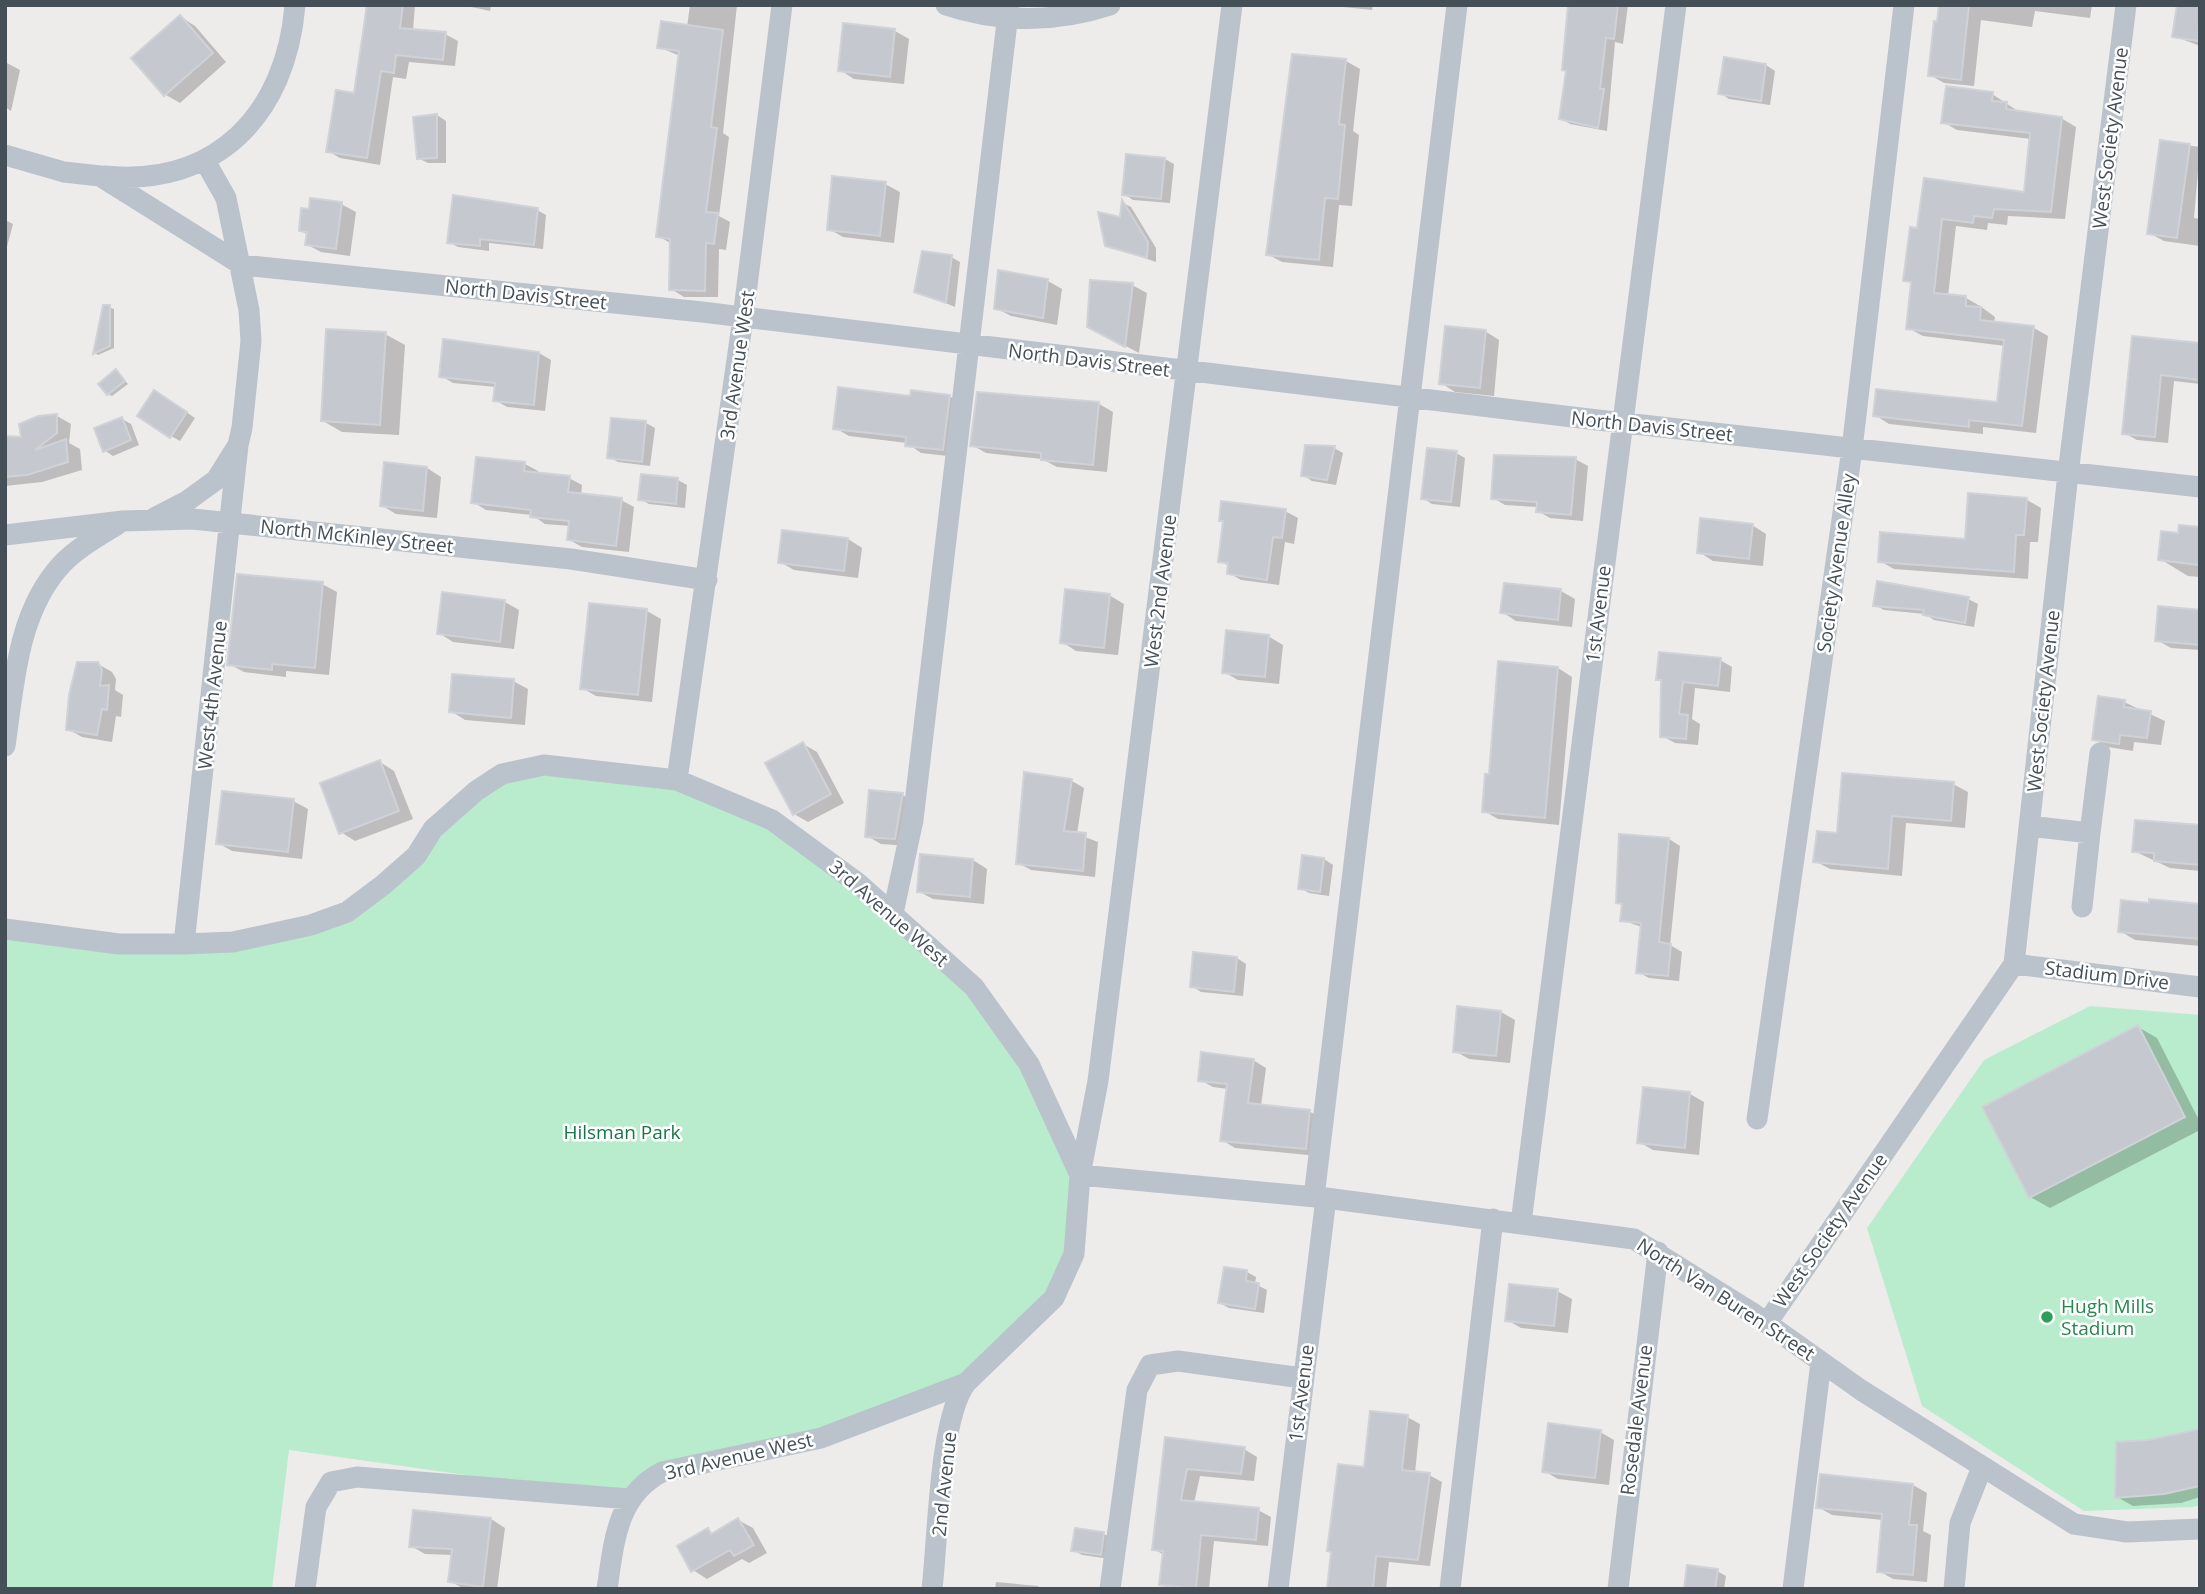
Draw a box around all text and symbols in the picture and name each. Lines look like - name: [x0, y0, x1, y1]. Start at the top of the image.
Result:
- street label: West Society Avenue: [2086, 46, 2134, 230]
- street label: North Davis Street: [444, 273, 608, 315]
- street label: 3rd Avenue West: [714, 289, 760, 441]
- street label: North Davis Street: [1007, 337, 1171, 383]
- street label: North Davis Street: [1570, 405, 1734, 447]
- street label: Society Avenue Alley: [1811, 471, 1862, 654]
- street label: North McKinley Street: [259, 513, 455, 559]
- street label: West 2nd Avenue: [1138, 513, 1182, 669]
- street label: 1st Avenue: [1579, 564, 1617, 664]
- street label: West Society Avenue: [2021, 609, 2065, 793]
- street label: West 4th Avenue: [191, 619, 233, 771]
- street label: 3rd Avenue West: [824, 854, 954, 972]
- street label: Stadium Drive: [2043, 954, 2171, 996]
- park label: Hilsman Park: [563, 1119, 681, 1145]
- street label: West Society Avenue: [1767, 1148, 1893, 1312]
- street label: North Van Buren Street: [1632, 1232, 1820, 1366]
- place label: Hugh Mills Stadium: [2061, 1293, 2154, 1341]
- marker: Hugh Mills Stadium: [2039, 1309, 2055, 1325]
- street label: 1st Avenue: [1282, 1343, 1320, 1443]
- street label: Rosedale Avenue: [1614, 1343, 1658, 1497]
- street label: 3rd Avenue West: [663, 1426, 815, 1486]
- street label: 2nd Avenue: [926, 1430, 962, 1538]

